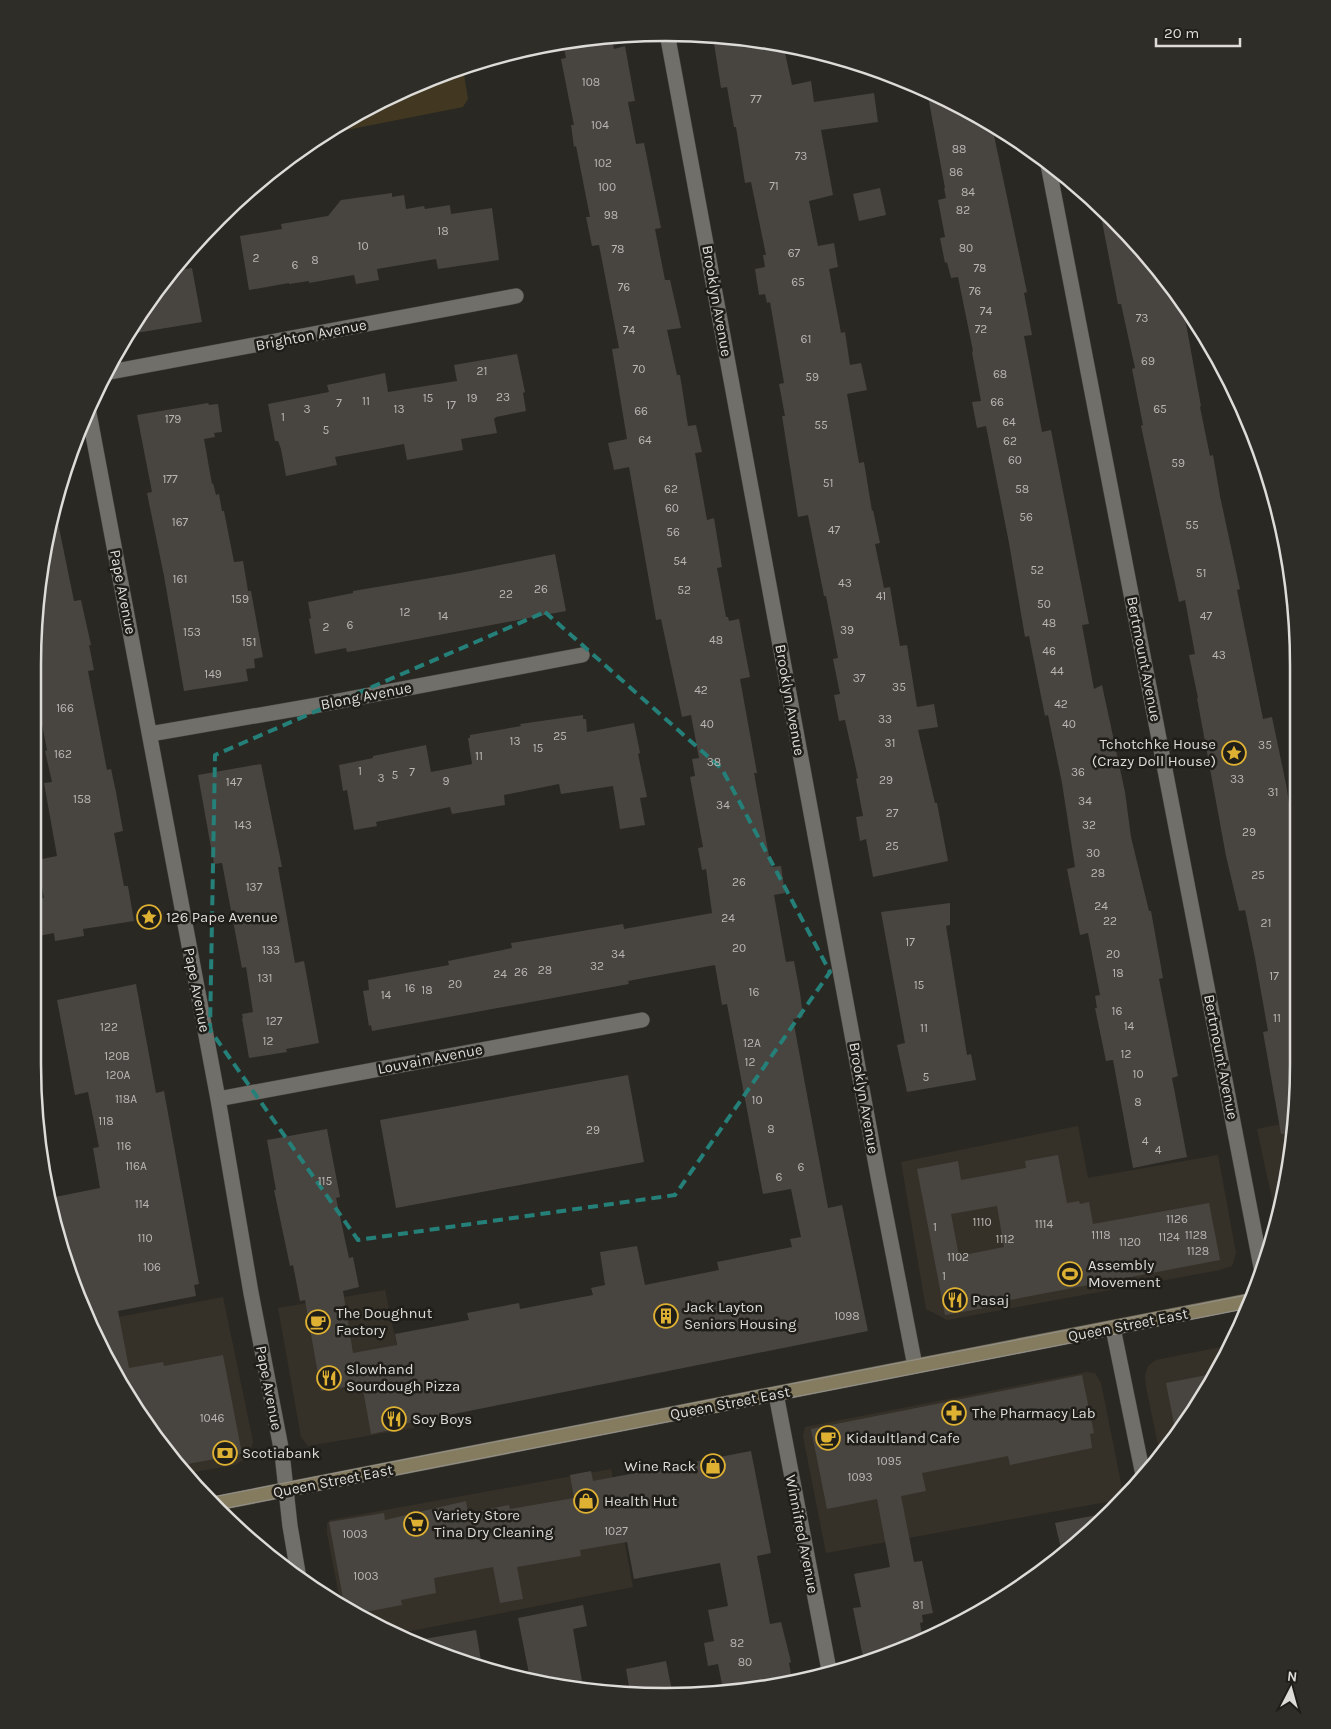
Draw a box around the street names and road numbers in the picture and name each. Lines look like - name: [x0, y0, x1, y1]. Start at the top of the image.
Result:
- street label: Brooklyn Avenue: [698, 244, 736, 358]
- street label: Brighton Avenue: [254, 315, 368, 355]
- street label: Pape Avenue: [106, 548, 140, 636]
- street label: Bertmount Avenue: [1123, 595, 1165, 723]
- street label: Brooklyn Avenue: [771, 643, 809, 757]
- street label: Blong Avenue: [319, 678, 413, 714]
- street label: Pape Avenue: [180, 946, 214, 1034]
- street label: Bertmount Avenue: [1200, 993, 1242, 1121]
- street label: Louvain Avenue: [376, 1040, 484, 1078]
- street label: Brooklyn Avenue: [845, 1041, 883, 1155]
- street label: Queen Street East: [1066, 1304, 1190, 1345]
- street label: Pape Avenue: [252, 1344, 286, 1432]
- street label: Queen Street East: [668, 1382, 792, 1423]
- street label: Queen Street East: [271, 1460, 395, 1501]
- street label: Winnifred Avenue: [782, 1473, 822, 1595]

